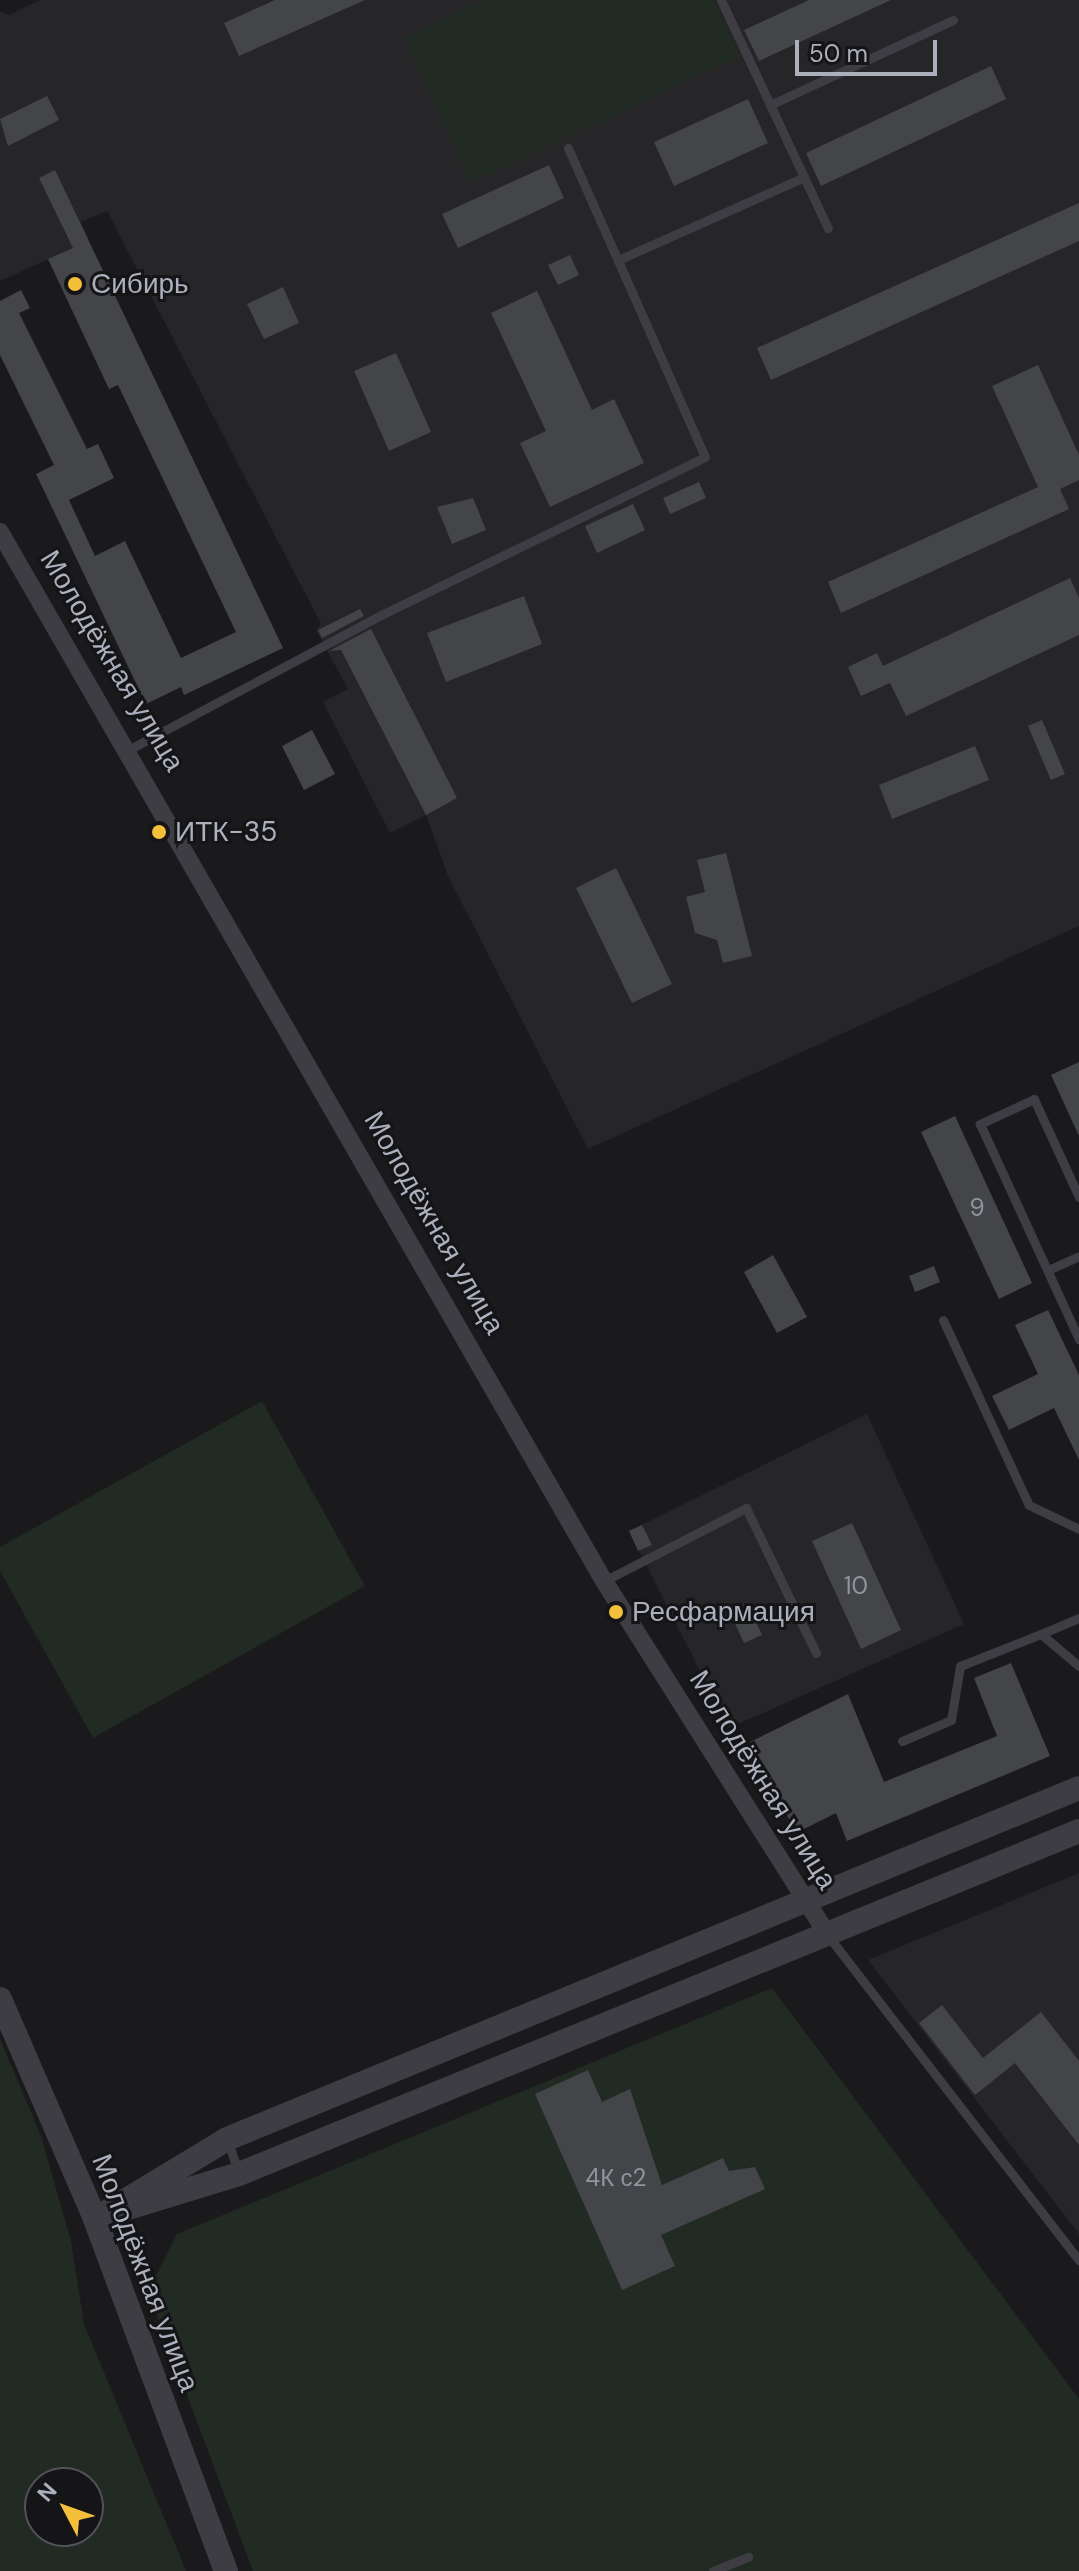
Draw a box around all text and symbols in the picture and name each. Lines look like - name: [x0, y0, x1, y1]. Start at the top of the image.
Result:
- scale bar: [799, 24, 941, 74]
- text: 50 m: [809, 38, 868, 69]
- place label: Сибирь: [91, 267, 189, 301]
- marker: Сибирь: [66, 275, 84, 293]
- street label: Молодёжная улица: [33, 545, 191, 777]
- place label: ИТК-35: [175, 815, 277, 849]
- marker: ИТК-35: [150, 823, 168, 841]
- street label: Молодёжная улица: [357, 1106, 511, 1340]
- house number: 9: [969, 1194, 985, 1222]
- house number: 10: [844, 1572, 868, 1600]
- place label: Ресфармация: [632, 1595, 815, 1629]
- marker: Ресфармация: [607, 1603, 625, 1621]
- street label: Молодёжная улица: [682, 1664, 844, 1896]
- street label: Молодёжная улица: [84, 2150, 206, 2396]
- house number: 4К с2: [586, 2164, 646, 2192]
- north arrow: [24, 2467, 104, 2547]
- text: N: [31, 2477, 63, 2508]

